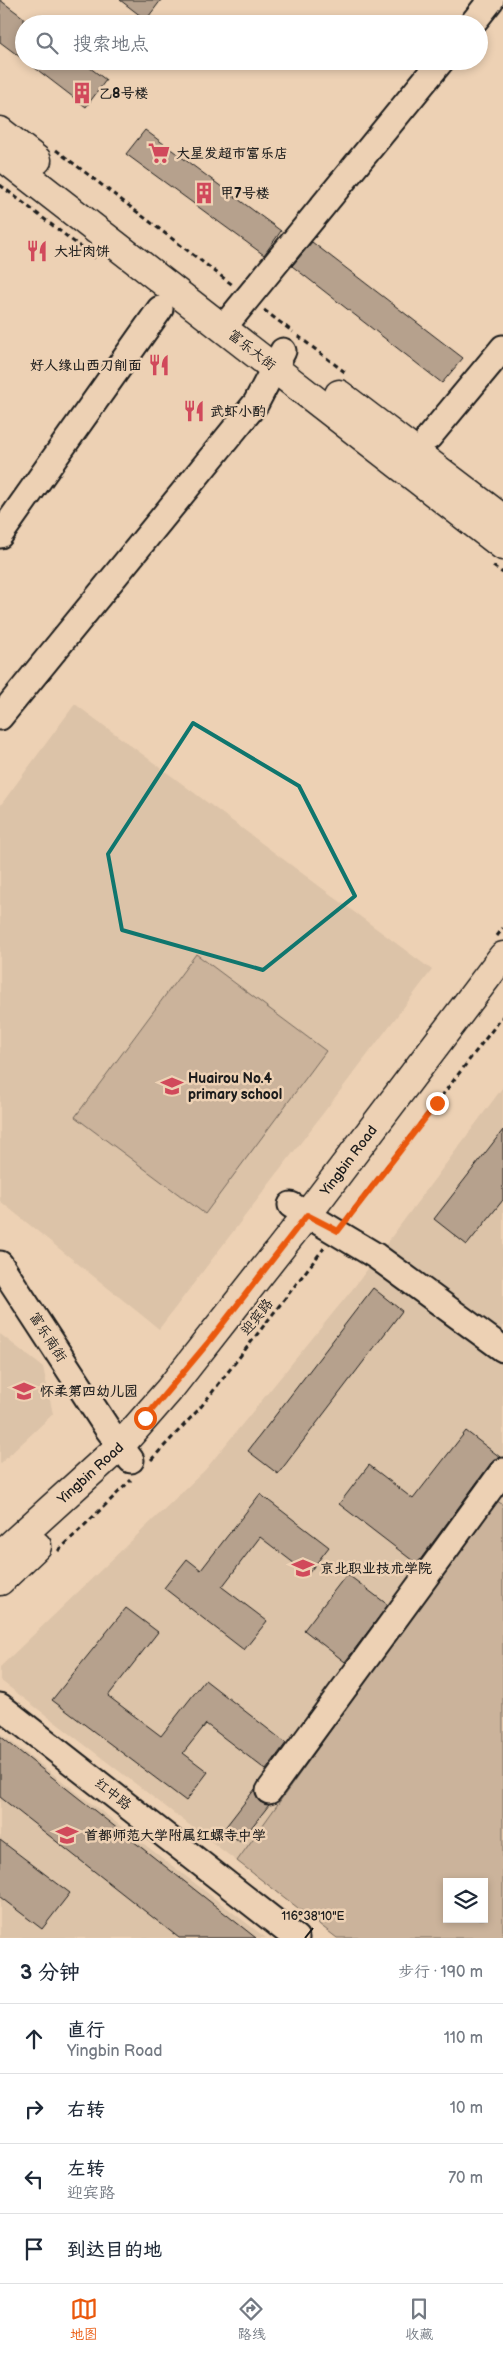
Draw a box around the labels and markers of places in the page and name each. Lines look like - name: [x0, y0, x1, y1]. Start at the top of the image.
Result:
- building icon: 乙8号楼: [69, 80, 95, 106]
- place label: 乙8号楼: [98, 85, 148, 102]
- supermarket icon: 大星发超市富乐店: [146, 140, 172, 166]
- place label: 大星发超市富乐店: [176, 145, 288, 162]
- building icon: 甲7号楼: [191, 180, 217, 206]
- place label: 甲7号楼: [220, 185, 270, 202]
- restaurant icon: 大壮肉饼: [24, 238, 50, 264]
- place label: 大壮肉饼: [54, 243, 110, 260]
- restaurant icon: 好人缘山西刀削面: [146, 352, 172, 378]
- place label: 好人缘山西刀削面: [30, 357, 142, 374]
- restaurant icon: 武虾小酌: [181, 398, 207, 424]
- place label: 武虾小酌: [210, 403, 266, 420]
- place label: Huairou No.4 primary school: [188, 1070, 282, 1103]
- school or university icon: Huairou No.4 primary school: [159, 1073, 185, 1099]
- school or university icon: 怀柔第四幼儿园: [11, 1378, 37, 1404]
- place label: 怀柔第四幼儿园: [40, 1383, 138, 1400]
- school or university icon: 京北职业技术学院: [290, 1555, 316, 1581]
- place label: 京北职业技术学院: [320, 1560, 432, 1577]
- school or university icon: 首都师范大学附属红螺寺中学: [54, 1822, 80, 1848]
- place label: 首都师范大学附属红螺寺中学: [84, 1827, 266, 1844]

